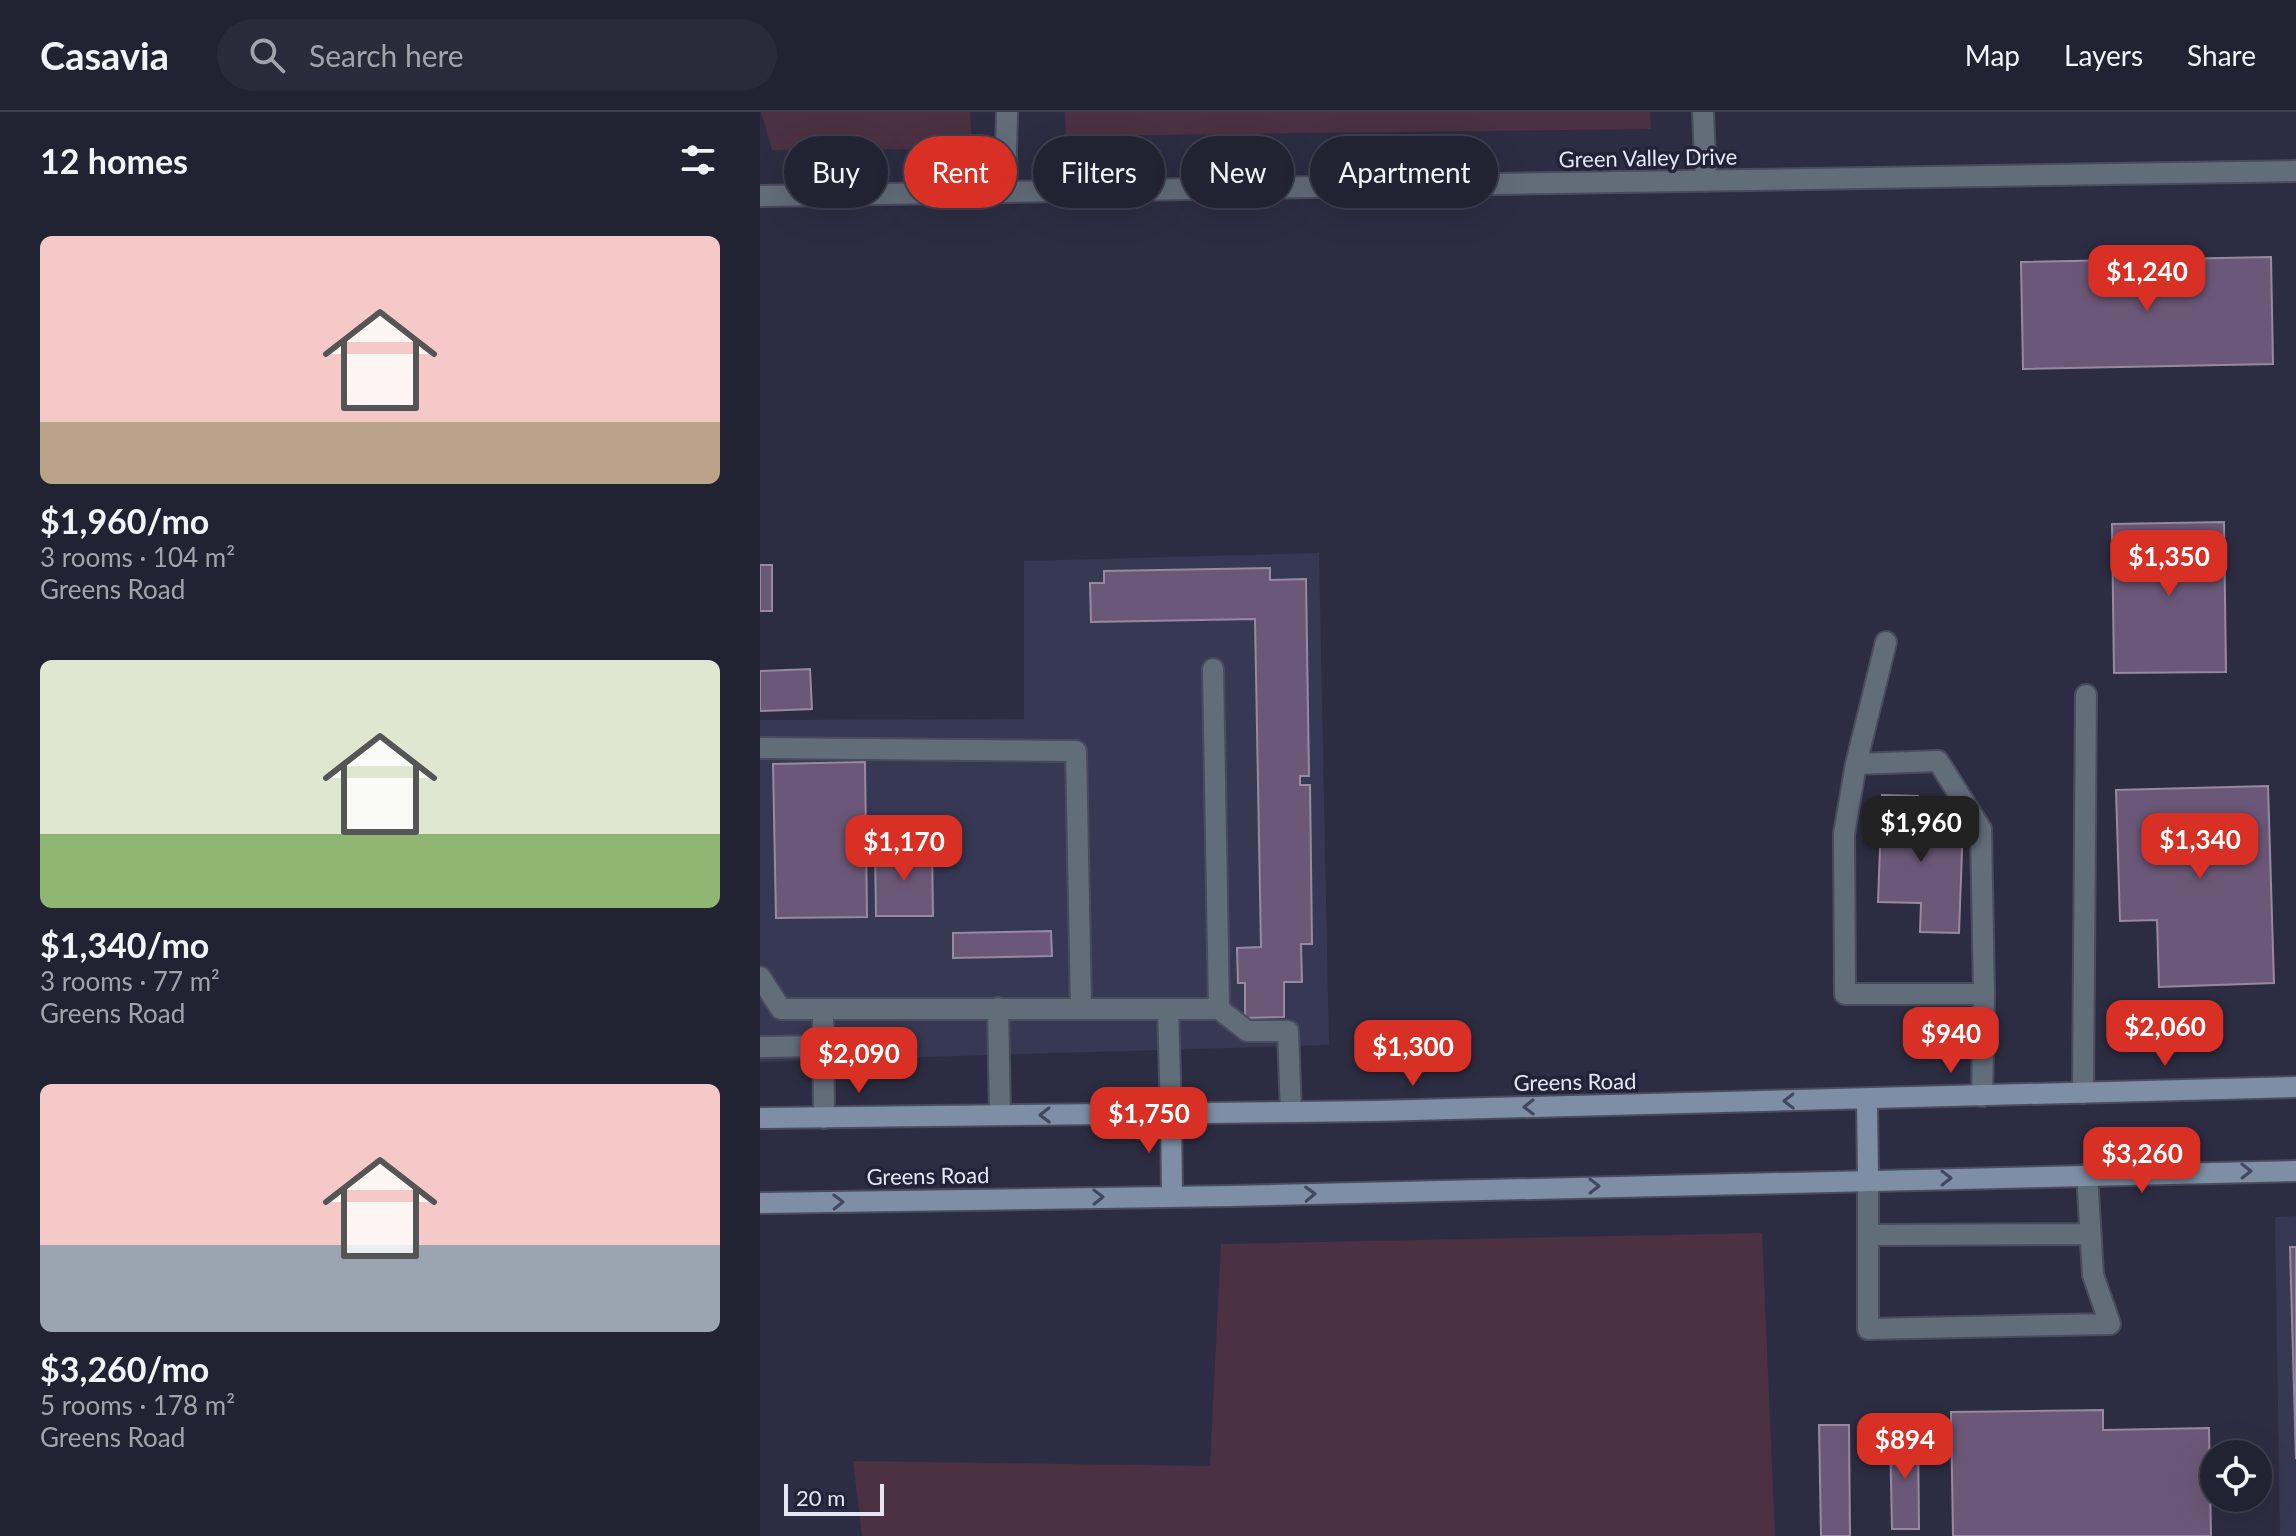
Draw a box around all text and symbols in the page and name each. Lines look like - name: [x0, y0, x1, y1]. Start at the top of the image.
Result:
- search box: [217, 19, 777, 91]
- text: Casavia: [40, 32, 169, 78]
- icon: search: [245, 33, 289, 77]
- text: Search here: [309, 37, 464, 73]
- text: Map: [1965, 38, 2020, 72]
- text: Layers: [2064, 38, 2143, 72]
- text: Share: [2187, 38, 2256, 72]
- chip: Buy: [784, 136, 888, 208]
- chip: Rent: [904, 136, 1017, 208]
- chip: Filters: [1033, 136, 1165, 208]
- chip: New: [1181, 136, 1294, 208]
- chip: Apartment: [1310, 136, 1498, 208]
- icon: filters: [676, 138, 720, 182]
- text: 12 homes: [40, 140, 188, 181]
- street label: Green Valley Drive: [1558, 142, 1738, 173]
- pin: $1,240: [2082, 245, 2212, 313]
- text: $1,240: [2106, 255, 2188, 287]
- icon: home: [308, 288, 452, 432]
- text: $1,960/mo: [40, 500, 209, 541]
- pin: $1,350: [2104, 530, 2234, 598]
- text: $1,350: [2128, 540, 2210, 572]
- text: 3 rooms · 104 m²: [40, 541, 235, 573]
- text: Greens Road: [40, 573, 185, 605]
- icon: home: [308, 712, 452, 856]
- pin: $1,960: [1856, 796, 1986, 864]
- text: $1,960: [1880, 806, 1962, 838]
- pin: $1,340: [2135, 813, 2265, 881]
- pin: $1,170: [839, 815, 969, 883]
- text: $1,340: [2159, 823, 2241, 855]
- text: $1,170: [863, 825, 945, 857]
- text: $1,340/mo: [40, 924, 209, 965]
- text: 3 rooms · 77 m²: [40, 965, 220, 997]
- text: Greens Road: [40, 997, 185, 1029]
- pin: $2,060: [2100, 1000, 2230, 1068]
- pin: $940: [1904, 1007, 1998, 1075]
- text: $2,060: [2124, 1010, 2206, 1042]
- text: $940: [1921, 1017, 1981, 1049]
- pin: $1,300: [1348, 1020, 1478, 1088]
- pin: $2,090: [794, 1027, 924, 1095]
- text: $1,300: [1372, 1030, 1454, 1062]
- text: $2,090: [818, 1037, 900, 1069]
- street label: Greens Road: [1513, 1067, 1637, 1096]
- pin: $1,750: [1084, 1087, 1214, 1155]
- one-way arrow: [1782, 1092, 1795, 1109]
- text: $1,750: [1108, 1097, 1190, 1129]
- one-way arrow: [1522, 1099, 1535, 1116]
- one-way arrow: [1038, 1106, 1051, 1124]
- pin: $3,260: [2077, 1127, 2207, 1195]
- icon: home: [308, 1136, 452, 1280]
- text: $3,260: [2101, 1137, 2183, 1169]
- street label: Greens Road: [866, 1161, 990, 1190]
- one-way arrow: [2240, 1163, 2253, 1180]
- one-way arrow: [1940, 1169, 1953, 1187]
- one-way arrow: [1588, 1178, 1601, 1195]
- one-way arrow: [1304, 1185, 1317, 1202]
- one-way arrow: [1092, 1189, 1105, 1206]
- one-way arrow: [832, 1193, 845, 1210]
- text: $3,260/mo: [40, 1348, 209, 1389]
- text: 5 rooms · 178 m²: [40, 1389, 235, 1421]
- pin: $894: [1858, 1413, 1952, 1481]
- text: Greens Road: [40, 1421, 185, 1453]
- text: $894: [1875, 1423, 1935, 1455]
- map controls: [2200, 1440, 2272, 1512]
- button: locate: [2200, 1440, 2272, 1512]
- scale bar: [784, 1480, 884, 1516]
- text: 20 m: [796, 1484, 845, 1511]

